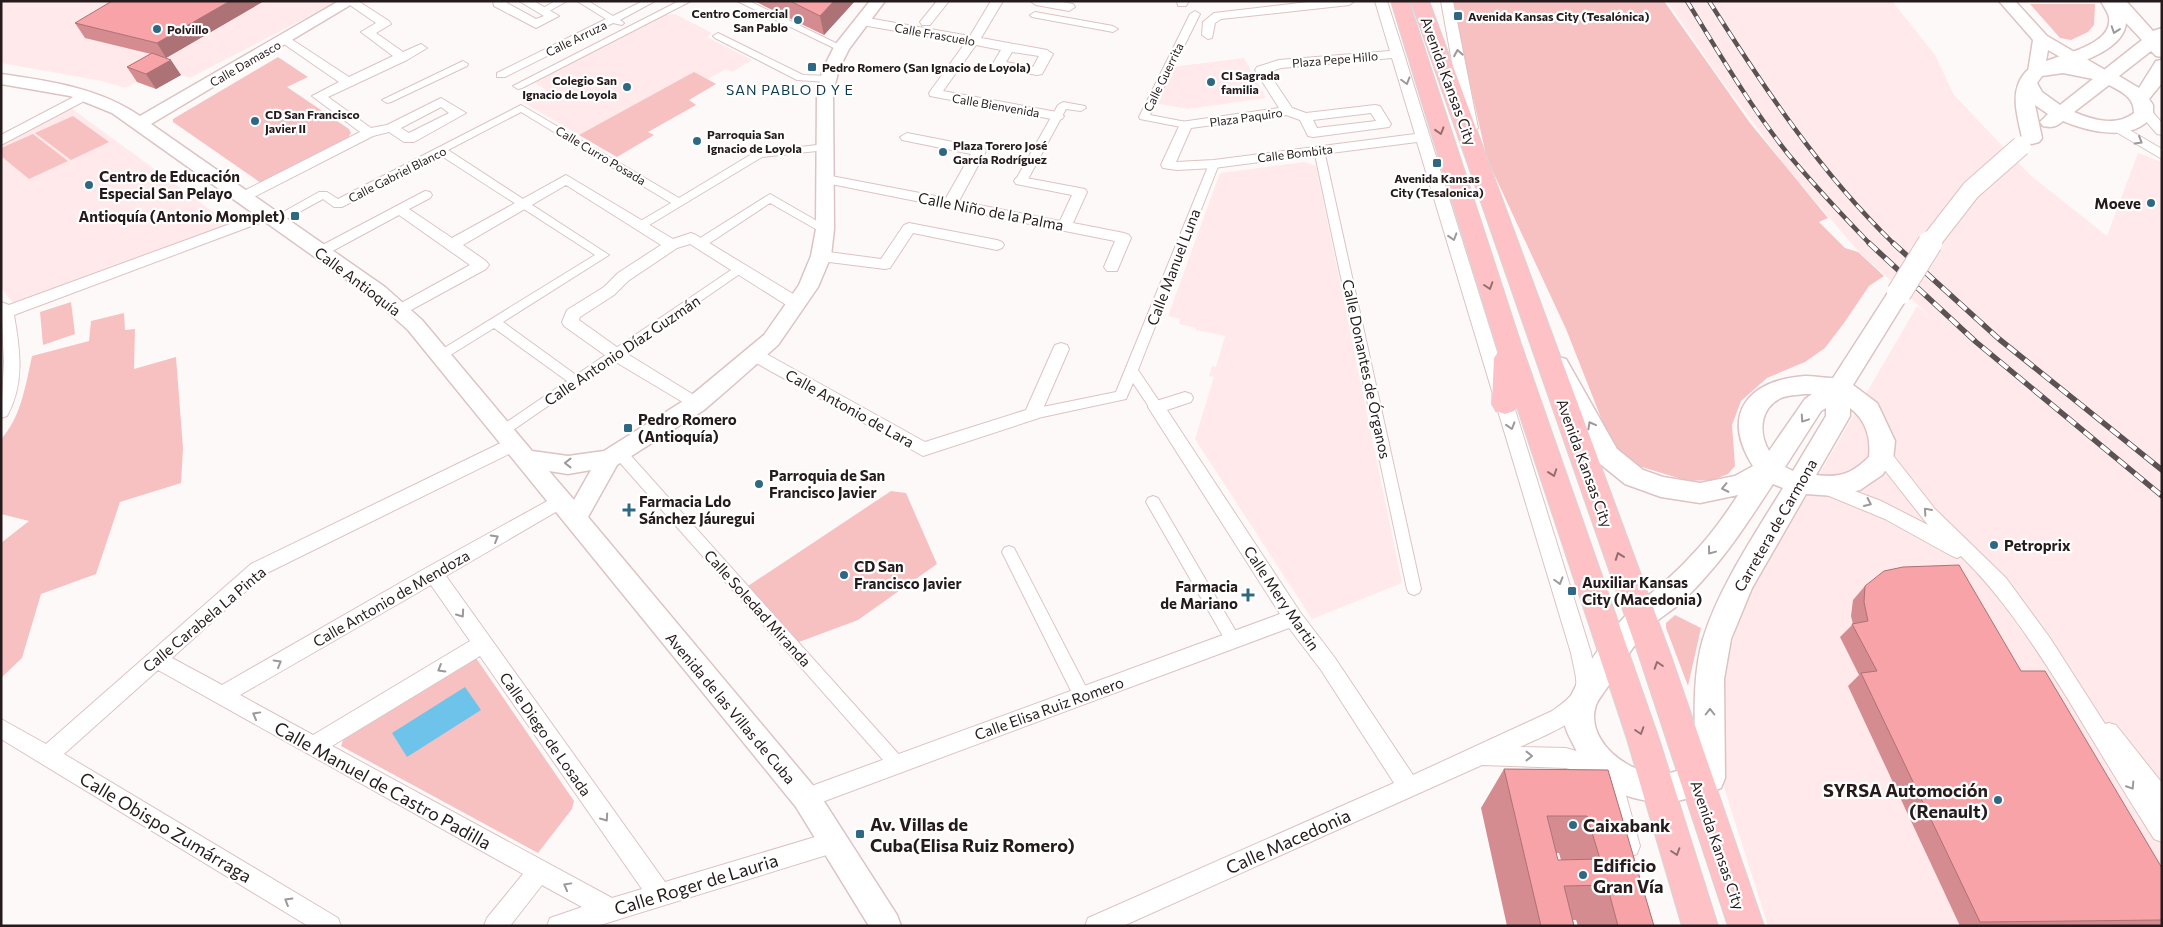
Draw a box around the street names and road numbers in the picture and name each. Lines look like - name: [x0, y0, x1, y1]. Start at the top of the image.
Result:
- street label: Avenida Kansas City: [1417, 14, 1481, 148]
- street label: Calle Arruza: [543, 17, 609, 59]
- street label: Calle Frascuelo: [894, 20, 976, 48]
- street label: Calle Damasco: [207, 37, 283, 89]
- street label: Calle Guerrita: [1140, 40, 1186, 114]
- street label: Plaza Pepe Hillo: [1291, 48, 1379, 70]
- street label: Calle Bienvenida: [951, 90, 1041, 120]
- street label: Plaza Paquiro: [1209, 105, 1283, 129]
- street label: Calle Curro Posada: [554, 123, 648, 187]
- street label: Calle Bombita: [1256, 141, 1334, 165]
- street label: Calle Gabriel Blanco: [346, 143, 448, 205]
- street label: Calle Niño de la Palma: [917, 188, 1065, 234]
- street label: Calle Manuel Luna: [1142, 206, 1204, 328]
- street label: Calle Antioquía: [311, 243, 405, 319]
- street label: Calle Donantes de Órganos: [1339, 277, 1396, 461]
- street label: Calle Antonio Díaz Guzmán: [541, 291, 703, 409]
- street label: Calle Antonio de Lara: [783, 365, 917, 451]
- street label: Avenida Kansas City: [1553, 396, 1617, 530]
- street label: Carretera de Carmona: [1730, 455, 1820, 595]
- street label: Calle Mery Martin: [1240, 542, 1324, 654]
- street label: Calle Antonio de Mendoza: [309, 546, 473, 650]
- street label: Calle Soledad Miranda: [701, 546, 815, 670]
- street label: Calle Carabela La Pinta: [139, 562, 269, 676]
- street label: Avenida de las Villas de Cuba: [662, 629, 800, 787]
- street label: Calle Diego de Losada: [496, 669, 596, 799]
- street label: Calle Elisa Ruiz Romero: [972, 673, 1126, 743]
- street label: Calle Manuel de Castro Padilla: [271, 716, 495, 854]
- street label: Calle Obispo Zumárraga: [76, 767, 256, 887]
- street label: Avenida Kansas City: [1687, 778, 1749, 912]
- street label: Calle Macedonia: [1222, 804, 1354, 878]
- street label: Calle Roger de Lauria: [611, 849, 781, 919]

